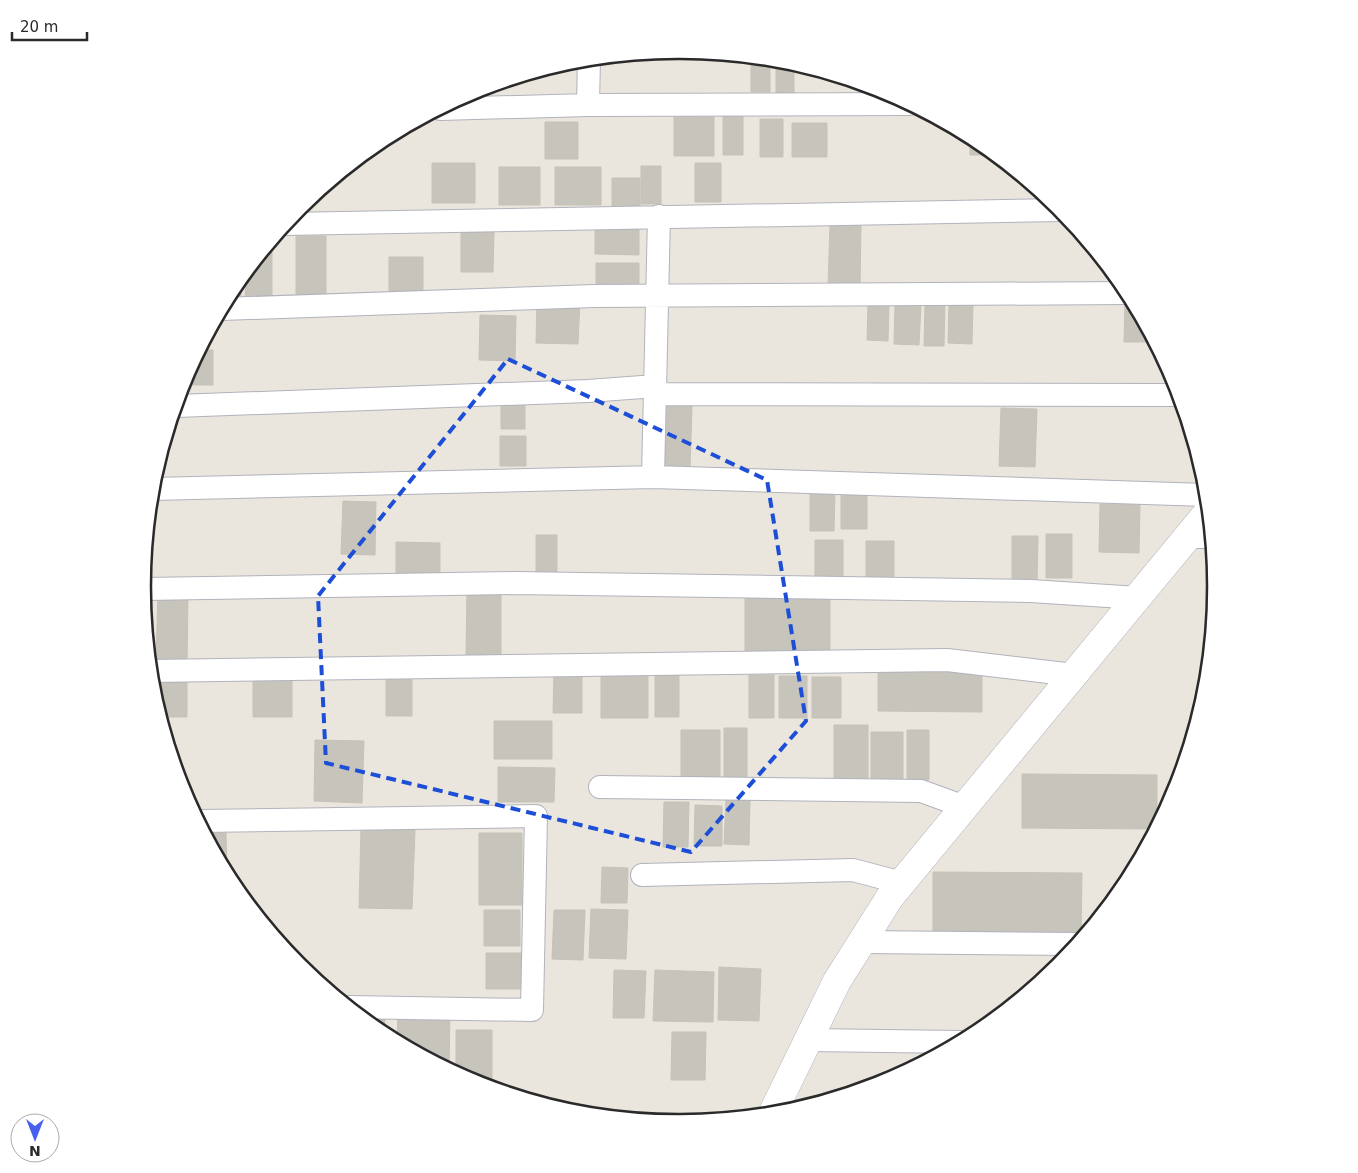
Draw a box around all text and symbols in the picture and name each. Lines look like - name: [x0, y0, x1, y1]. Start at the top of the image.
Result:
- scale bar: [12, 10, 88, 42]
- text: 20 m: [20, 18, 58, 36]
- north arrow: [10, 1113, 60, 1163]
- text: N: [29, 1143, 41, 1159]

